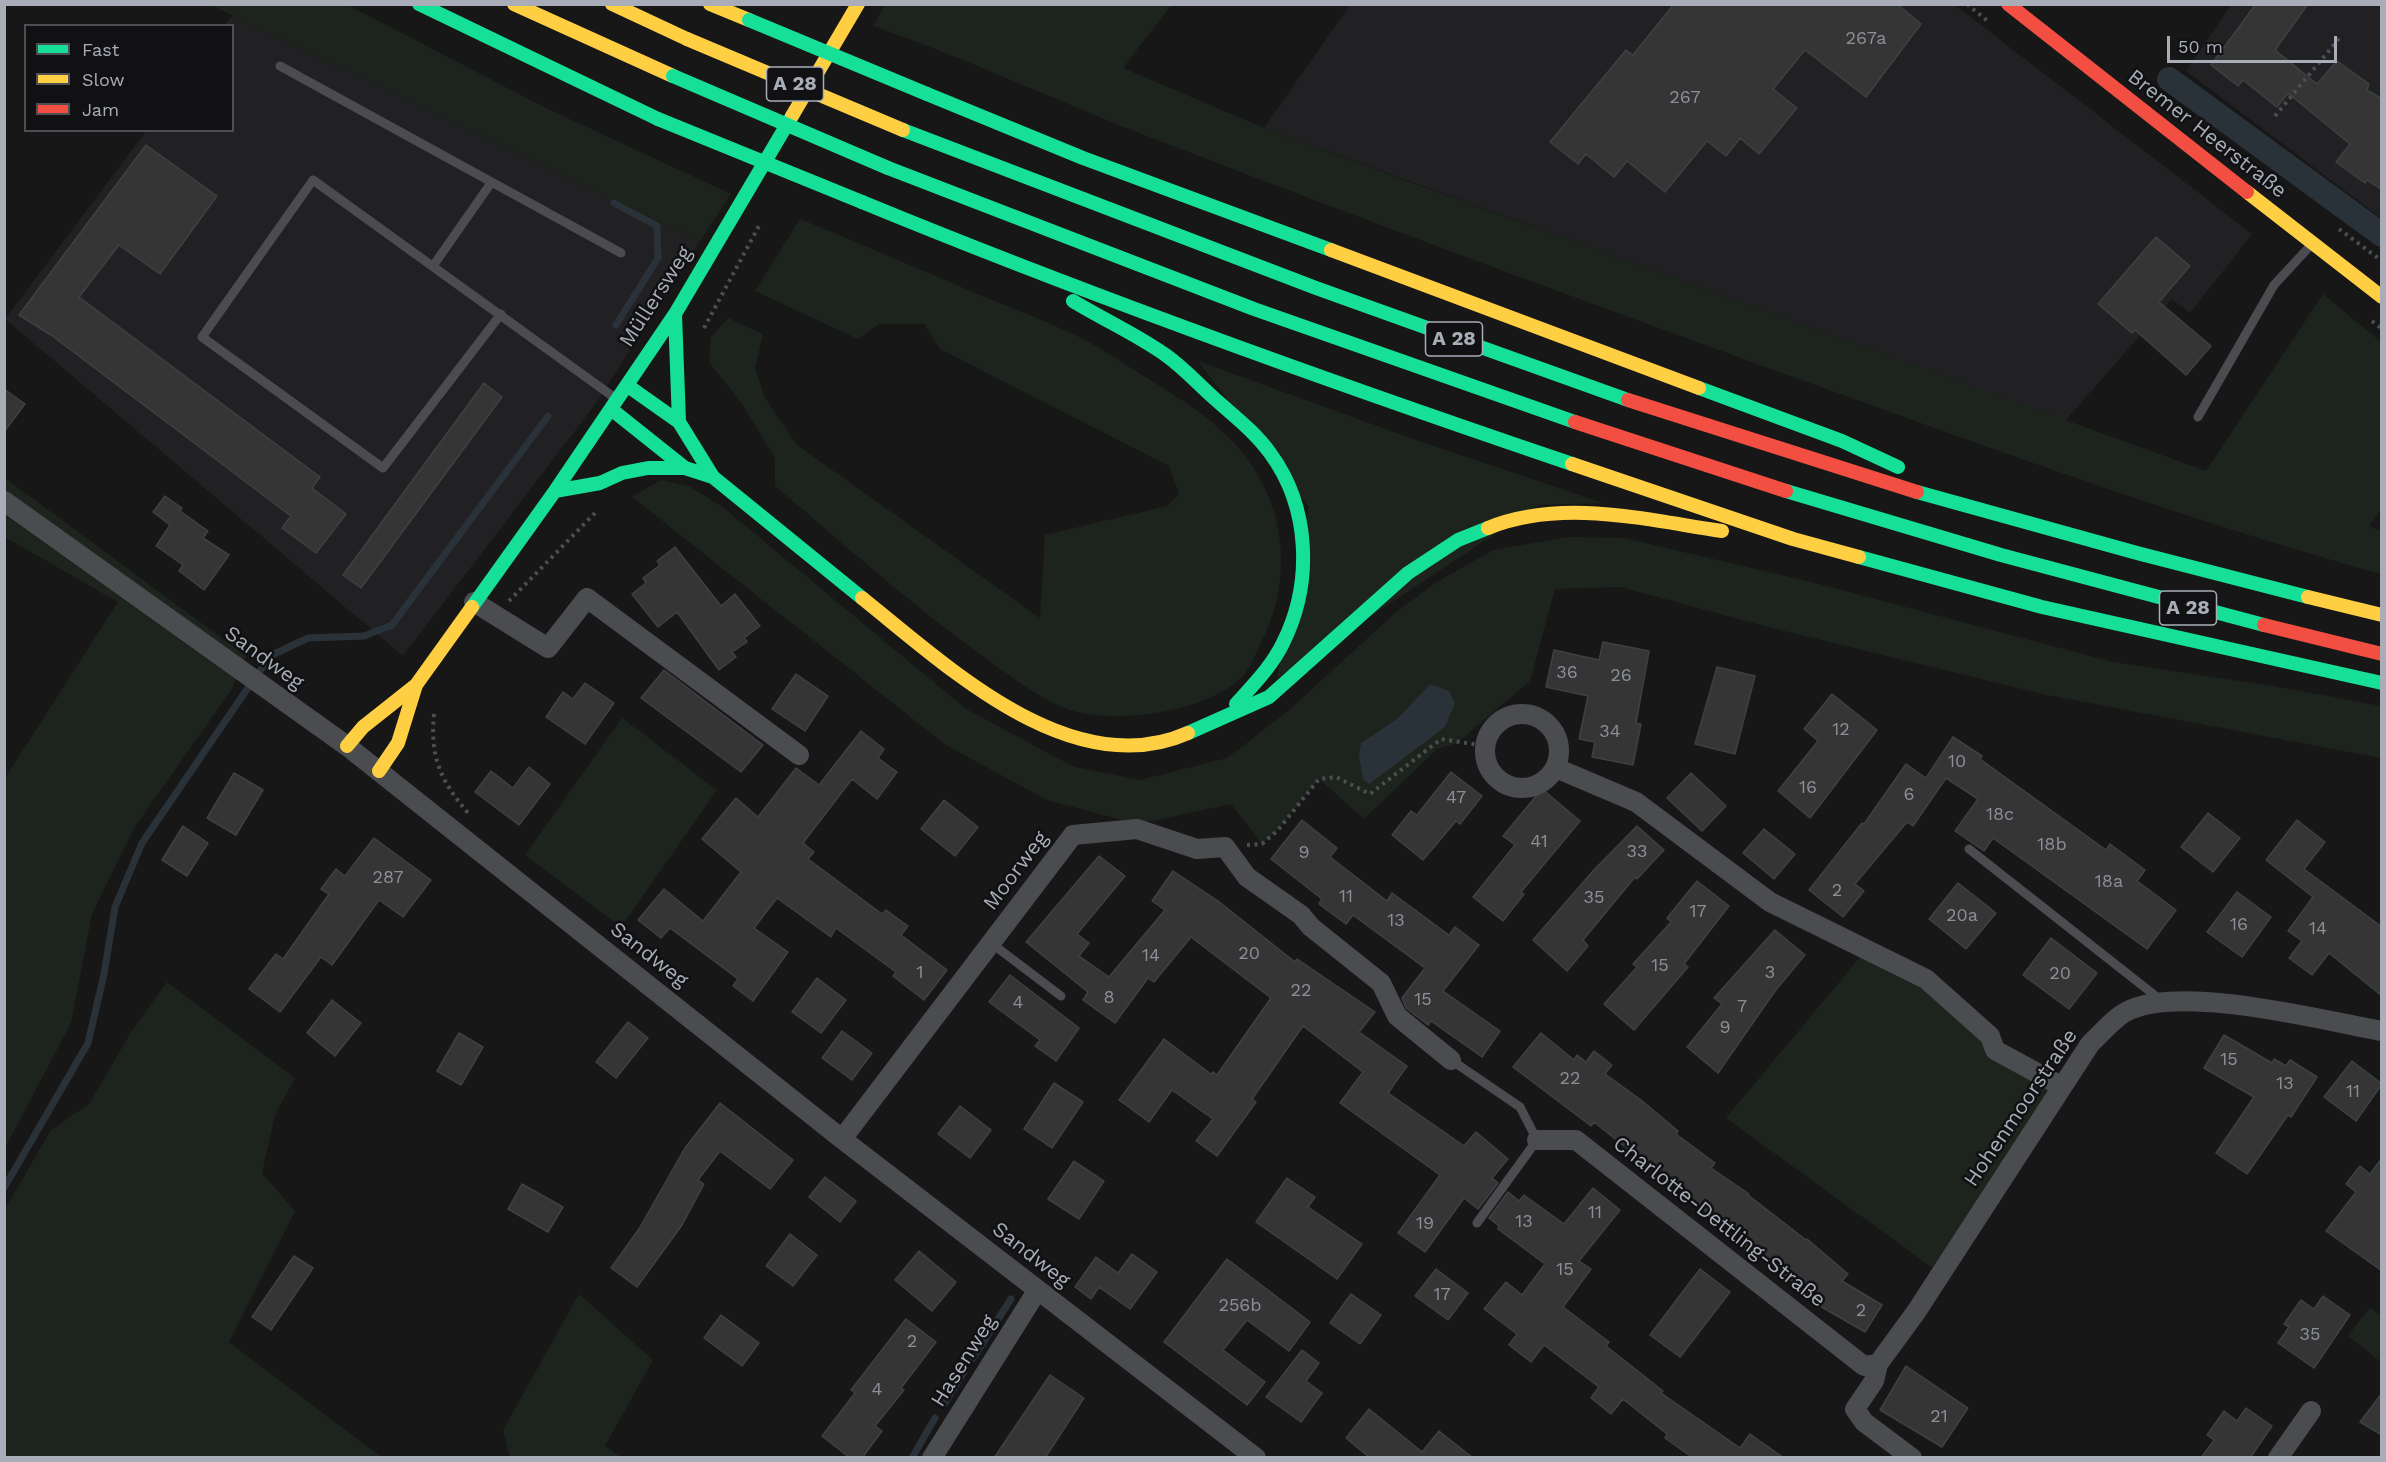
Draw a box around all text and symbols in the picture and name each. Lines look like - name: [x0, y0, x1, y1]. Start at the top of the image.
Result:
- legend: [24, 24, 234, 132]
- scale bar: [2170, 24, 2340, 62]
- house number: 267a: [1845, 28, 1887, 50]
- text: 50 m: [2178, 36, 2223, 57]
- text: Fast: [82, 39, 119, 60]
- street label: Bremer Heerstraße: [2123, 64, 2291, 204]
- road number: A 28: [766, 67, 824, 101]
- text: Slow: [82, 69, 125, 90]
- house number: 267: [1669, 87, 1701, 109]
- text: Jam: [82, 99, 119, 120]
- street label: Müllersweg: [614, 242, 698, 352]
- road number: A 28: [1426, 322, 1482, 356]
- road number: A 28: [2160, 591, 2216, 625]
- street label: Sandweg: [219, 621, 309, 695]
- house number: 36: [1556, 662, 1578, 684]
- house number: 26: [1610, 665, 1632, 687]
- house number: 12: [1832, 719, 1850, 741]
- house number: 34: [1599, 721, 1621, 743]
- house number: 10: [1948, 751, 1966, 773]
- house number: 16: [1799, 777, 1817, 799]
- house number: 6: [1904, 784, 1914, 806]
- house number: 47: [1446, 787, 1466, 809]
- house number: 18c: [1986, 804, 2014, 826]
- street label: Moorweg: [978, 827, 1054, 915]
- house number: 41: [1530, 831, 1548, 853]
- house number: 18b: [2037, 834, 2067, 856]
- house number: 33: [1627, 841, 1647, 863]
- house number: 9: [1298, 842, 1310, 864]
- house number: 287: [373, 867, 403, 889]
- house number: 18a: [2095, 871, 2123, 893]
- house number: 2: [1832, 880, 1842, 902]
- house number: 11: [1339, 886, 1353, 908]
- house number: 35: [1584, 887, 1604, 909]
- house number: 17: [1689, 901, 1707, 923]
- house number: 20a: [1946, 905, 1978, 927]
- house number: 13: [1387, 910, 1405, 932]
- house number: 16: [2230, 914, 2248, 936]
- street label: Sandweg: [605, 917, 693, 993]
- house number: 14: [2309, 918, 2327, 940]
- house number: 20: [1238, 943, 1260, 965]
- house number: 14: [1142, 945, 1160, 967]
- house number: 15: [1651, 955, 1669, 977]
- house number: 1: [916, 962, 924, 984]
- house number: 3: [1765, 962, 1775, 984]
- house number: 20: [2049, 963, 2071, 985]
- house number: 22: [1291, 980, 1311, 1002]
- house number: 8: [1103, 987, 1115, 1009]
- house number: 15: [1414, 989, 1432, 1011]
- house number: 4: [1013, 992, 1023, 1014]
- house number: 7: [1737, 996, 1747, 1018]
- house number: 9: [1719, 1017, 1731, 1039]
- street label: Hohenmoorstraße: [1959, 1025, 2083, 1191]
- house number: 15: [2220, 1049, 2238, 1071]
- house number: 22: [1560, 1068, 1580, 1090]
- house number: 13: [2276, 1073, 2294, 1095]
- house number: 11: [2346, 1081, 2360, 1103]
- street label: Charlotte-Dettling-Straße: [1608, 1131, 1830, 1313]
- house number: 11: [1588, 1202, 1602, 1224]
- house number: 13: [1515, 1211, 1533, 1233]
- house number: 19: [1416, 1213, 1434, 1235]
- street label: Sandweg: [987, 1217, 1075, 1293]
- house number: 15: [1556, 1259, 1574, 1281]
- house number: 17: [1433, 1284, 1451, 1306]
- house number: 256b: [1218, 1295, 1262, 1317]
- house number: 2: [1856, 1300, 1866, 1322]
- street label: Hasenweg: [926, 1310, 1002, 1412]
- house number: 35: [2300, 1324, 2320, 1346]
- house number: 2: [907, 1331, 917, 1353]
- house number: 4: [872, 1379, 882, 1401]
- house number: 21: [1930, 1406, 1948, 1428]

